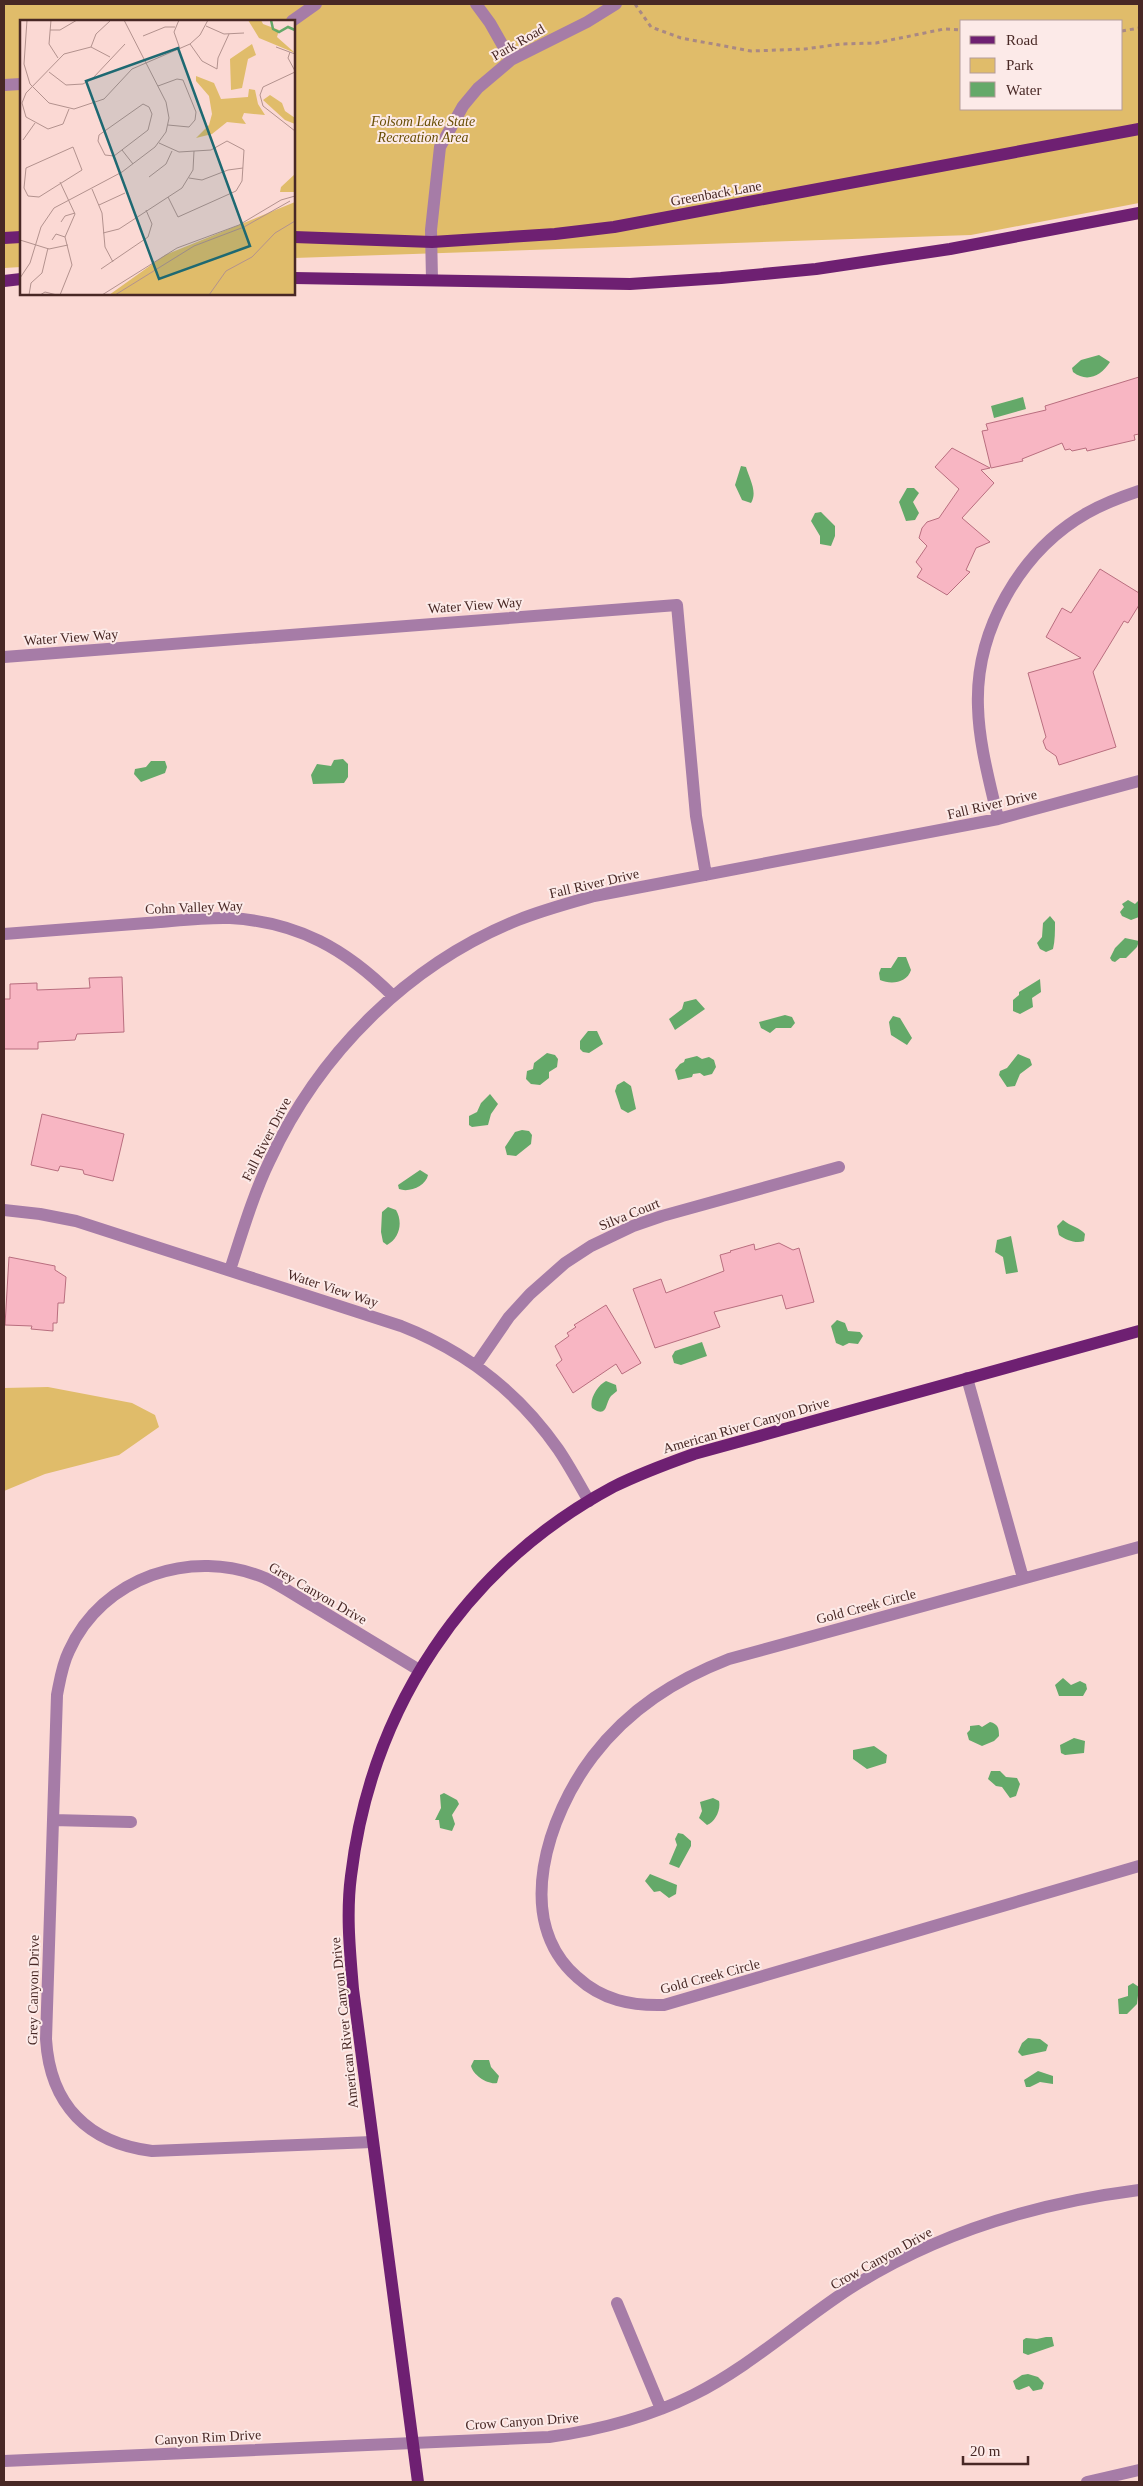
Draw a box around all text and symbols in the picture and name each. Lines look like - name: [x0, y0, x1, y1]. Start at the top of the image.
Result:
- inset map: [20, 20, 295, 295]
- legend: [960, 20, 1123, 110]
- street label: Park Road: [489, 21, 547, 64]
- text: Road: [1006, 32, 1038, 48]
- text: Park: [1006, 57, 1034, 73]
- text: Water: [1006, 82, 1041, 98]
- park label: Folsom Lake State Recreation Area: [370, 114, 475, 145]
- street label: Greenback Lane: [669, 178, 763, 209]
- street label: Water View Way: [427, 595, 523, 616]
- street label: Water View Way: [23, 627, 119, 648]
- street label: Fall River Drive: [946, 787, 1039, 822]
- street label: Fall River Drive: [548, 866, 641, 901]
- street label: Cohn Valley Way: [145, 898, 243, 917]
- street label: Fall River Drive: [239, 1095, 294, 1184]
- street label: Silva Court: [597, 1195, 662, 1233]
- street label: Water View Way: [286, 1267, 380, 1310]
- street label: American River Canyon Drive: [661, 1395, 831, 1456]
- street label: Grey Canyon Drive: [266, 1559, 369, 1628]
- street label: Gold Creek Circle: [815, 1586, 918, 1627]
- street label: Grey Canyon Drive: [25, 1935, 42, 2045]
- street label: American River Canyon Drive: [328, 1937, 361, 2109]
- street label: Gold Creek Circle: [659, 1956, 762, 1997]
- street label: Crow Canyon Drive: [828, 2224, 935, 2293]
- street label: Crow Canyon Drive: [465, 2410, 579, 2433]
- street label: Canyon Rim Drive: [154, 2427, 262, 2448]
- scale bar: [963, 2434, 1028, 2466]
- text: 20 m: [970, 2443, 1001, 2459]

